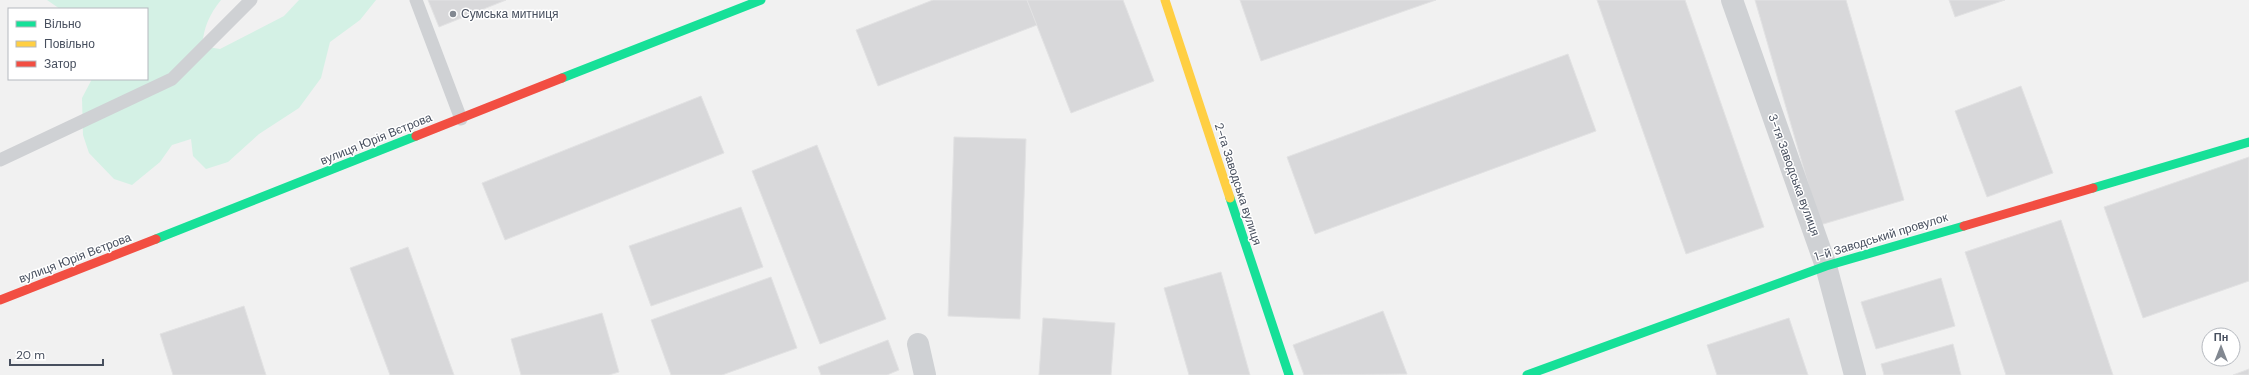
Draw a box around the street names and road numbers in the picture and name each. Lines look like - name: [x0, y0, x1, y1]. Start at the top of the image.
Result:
- street label: вулиця Юрія Вєтрова: [318, 109, 435, 169]
- street label: 3-тя Заводська вулиця: [1764, 112, 1824, 238]
- street label: 2-га Заводська вулиця: [1211, 121, 1265, 247]
- street label: 1-й Заводський провулок: [1812, 209, 1950, 265]
- street label: вулиця Юрія Вєтрова: [17, 229, 134, 287]

